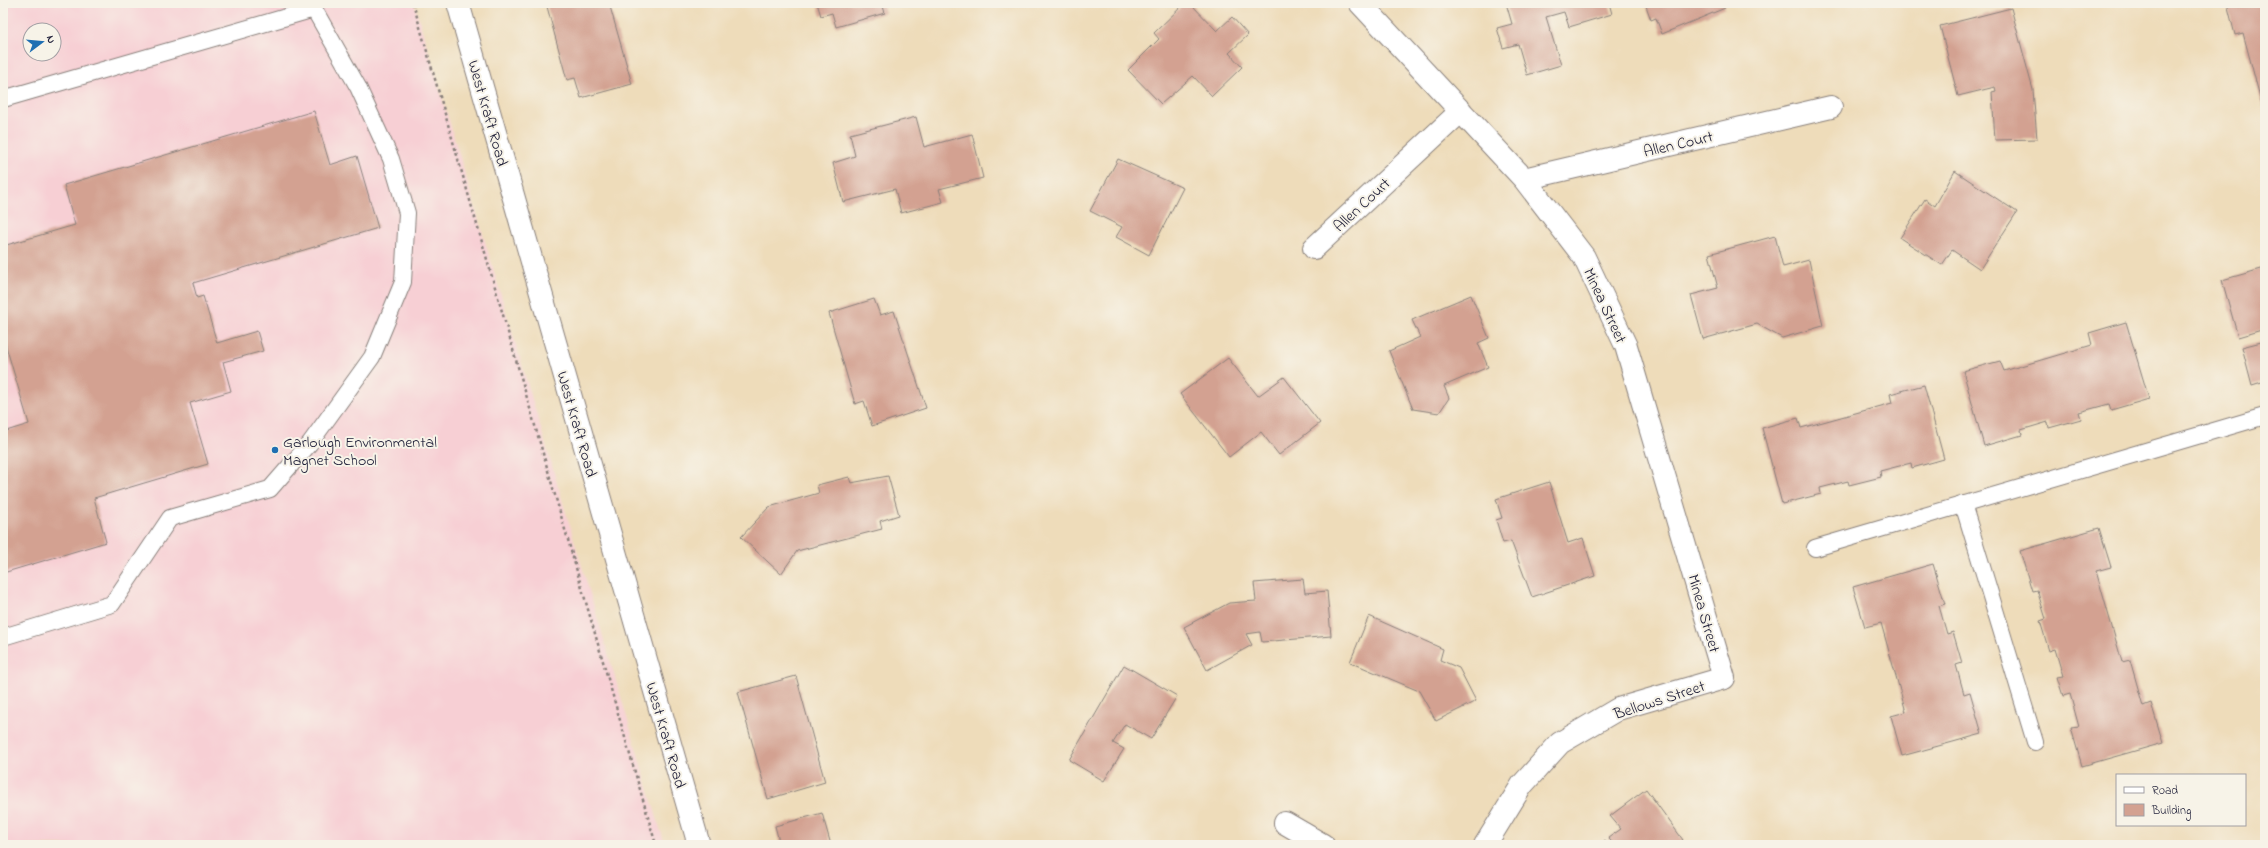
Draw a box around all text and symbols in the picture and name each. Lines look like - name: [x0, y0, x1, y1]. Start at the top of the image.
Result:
- north arrow: [22, 22, 62, 62]
- text: N: [42, 34, 59, 45]
- street label: West Kraft Road: [460, 58, 514, 169]
- street label: Allen Court: [1641, 125, 1716, 165]
- street label: Allen Court: [1328, 172, 1397, 238]
- street label: Minea Street: [1576, 264, 1632, 348]
- street label: West Kraft Road: [549, 369, 603, 480]
- place label: Garlough Environmental Magnet School: [283, 431, 437, 473]
- marker: Garlough Environmental Magnet School: [270, 445, 280, 455]
- street label: Minea Street: [1680, 572, 1726, 656]
- street label: Bellows Street: [1610, 675, 1709, 727]
- street label: West Kraft Road: [638, 680, 692, 791]
- legend: [2116, 774, 2246, 826]
- text: Road: [2152, 782, 2178, 800]
- text: Building: [2151, 802, 2191, 821]

